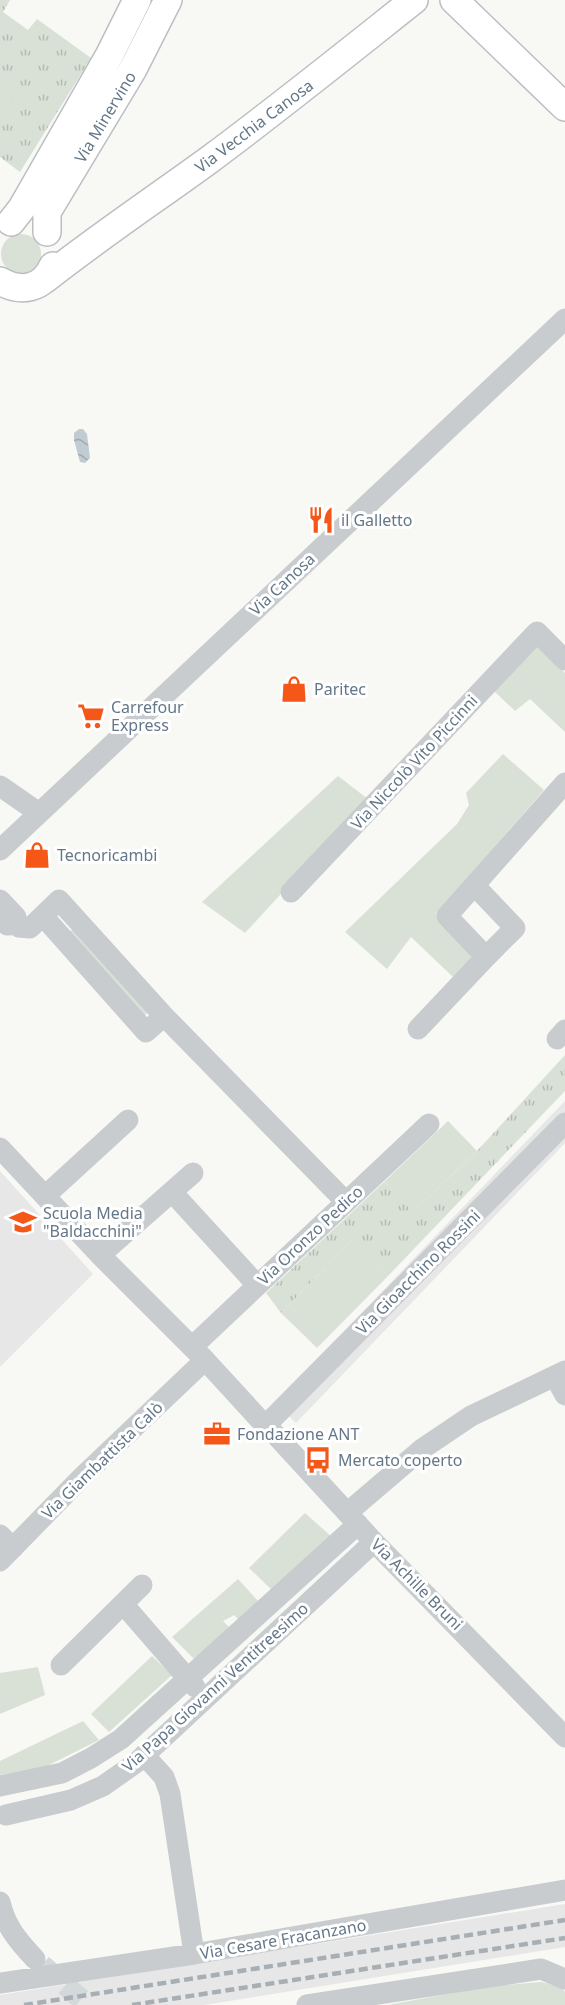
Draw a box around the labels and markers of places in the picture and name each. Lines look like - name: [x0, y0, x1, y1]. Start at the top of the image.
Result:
- restaurant icon: il Galletto: [306, 505, 336, 535]
- place label: il Galletto: [341, 509, 413, 531]
- shop icon: Paritec: [279, 674, 309, 704]
- place label: Paritec: [314, 678, 366, 700]
- place label: Carrefour Express: [111, 696, 184, 736]
- supermarket icon: Carrefour Express: [76, 701, 106, 731]
- shop icon: Tecnoricambi: [22, 840, 52, 870]
- place label: Tecnoricambi: [57, 844, 157, 866]
- place label: Scuola Media "Baldacchini": [43, 1202, 143, 1242]
- school or university icon: Scuola Media "Baldacchini": [8, 1207, 38, 1237]
- office icon: Fondazione ANT: [202, 1419, 232, 1449]
- place label: Fondazione ANT: [237, 1423, 359, 1445]
- bus stop icon: Mercato coperto: [303, 1445, 333, 1475]
- place label: Mercato coperto: [338, 1449, 462, 1471]

